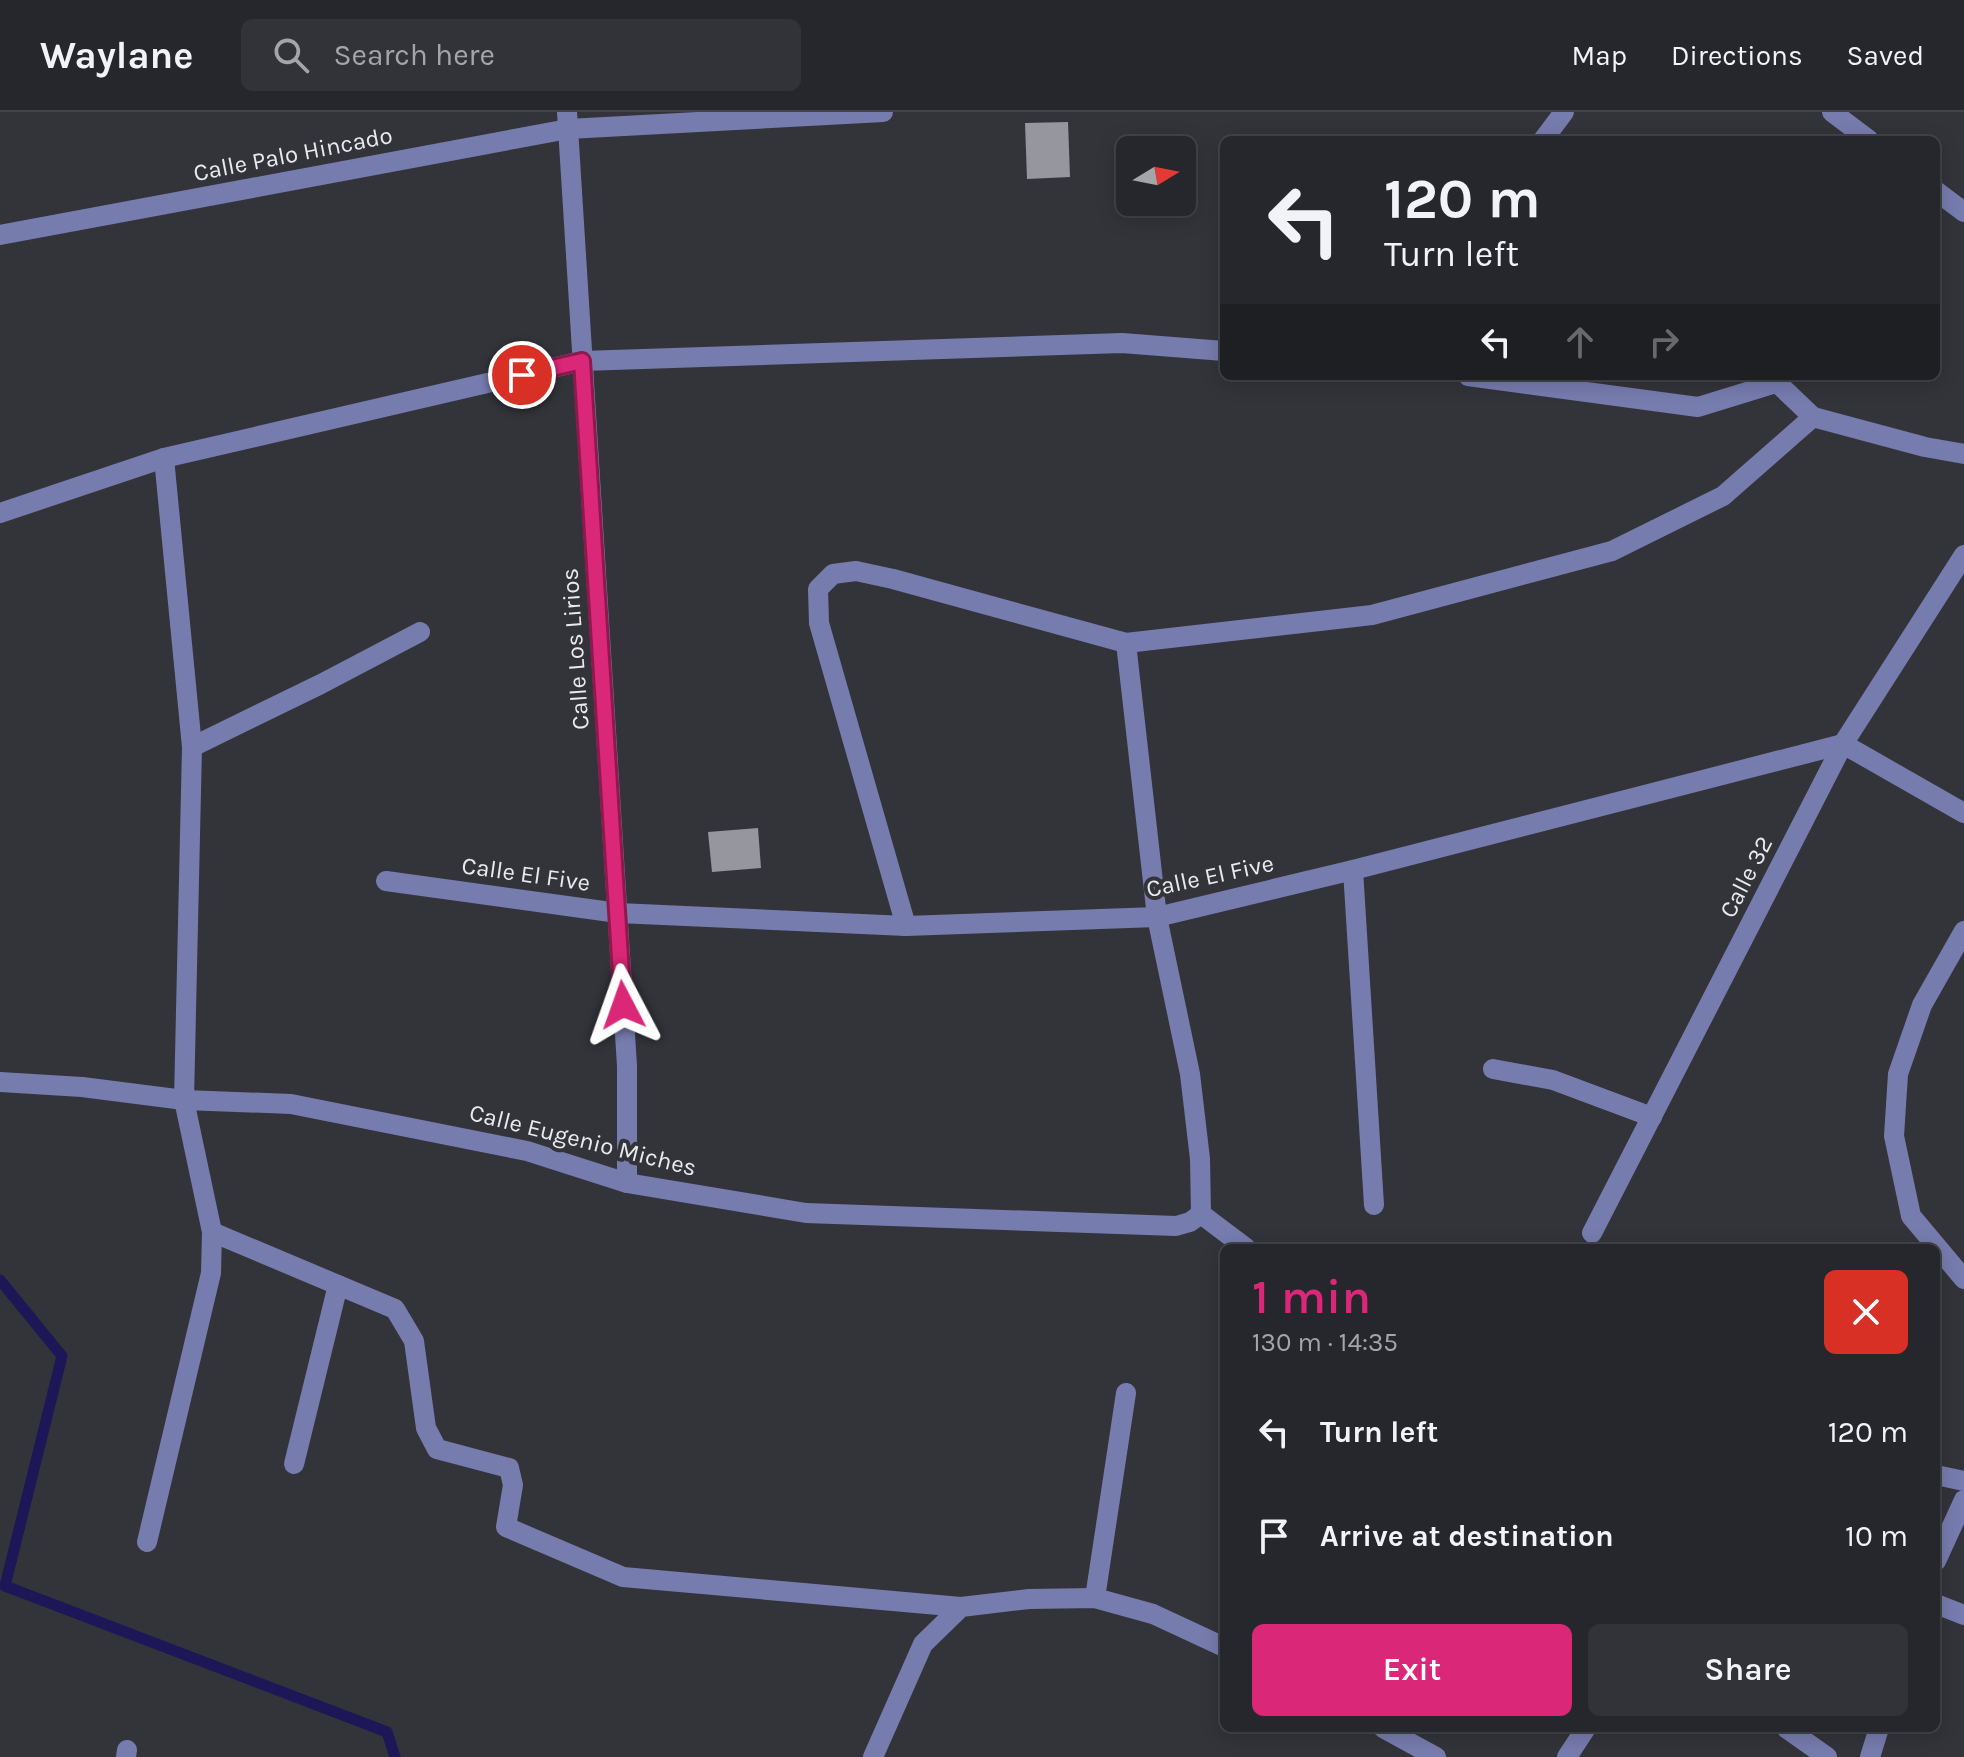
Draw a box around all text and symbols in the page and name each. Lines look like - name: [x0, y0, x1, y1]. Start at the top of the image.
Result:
- search box: [241, 19, 801, 91]
- text: Waylane: [40, 33, 193, 78]
- icon: search: [269, 33, 313, 77]
- text: Search here: [333, 37, 495, 73]
- text: Map: [1572, 39, 1627, 72]
- text: Directions: [1671, 39, 1803, 72]
- text: Saved: [1847, 39, 1924, 72]
- street label: Calle Palo Hincado: [191, 121, 395, 187]
- north arrow: [1116, 136, 1196, 216]
- map controls: [1116, 136, 1196, 216]
- text: 120 m: [1384, 166, 1541, 231]
- icon: left: [1252, 168, 1356, 272]
- text: Turn left: [1384, 233, 1519, 275]
- icon: left: [1474, 320, 1518, 364]
- icon: ahead: [1558, 320, 1602, 364]
- icon: right: [1642, 320, 1686, 364]
- pin: [488, 341, 556, 409]
- icon: arrive: [500, 353, 544, 397]
- street label: Calle Los Lirios: [555, 567, 595, 731]
- street label: Calle 32: [1714, 832, 1778, 922]
- street label: Calle El Five: [1144, 849, 1276, 903]
- street label: Calle El Five: [460, 851, 592, 897]
- position arrow: [581, 963, 665, 1047]
- street label: Calle Eugenio Miches: [467, 1098, 699, 1182]
- text: 1 min: [1252, 1269, 1371, 1325]
- button: close: [1824, 1270, 1908, 1354]
- text: 130 m · 14:35: [1252, 1327, 1398, 1358]
- icon: left: [1252, 1410, 1296, 1454]
- text: Turn left: [1320, 1414, 1438, 1450]
- text: 120 m: [1828, 1414, 1908, 1450]
- icon: arrive: [1252, 1514, 1296, 1558]
- text: Arrive at destination: [1320, 1518, 1614, 1554]
- text: 10 m: [1845, 1518, 1908, 1554]
- button: Exit: [1252, 1624, 1572, 1716]
- button: Share: [1588, 1624, 1908, 1716]

